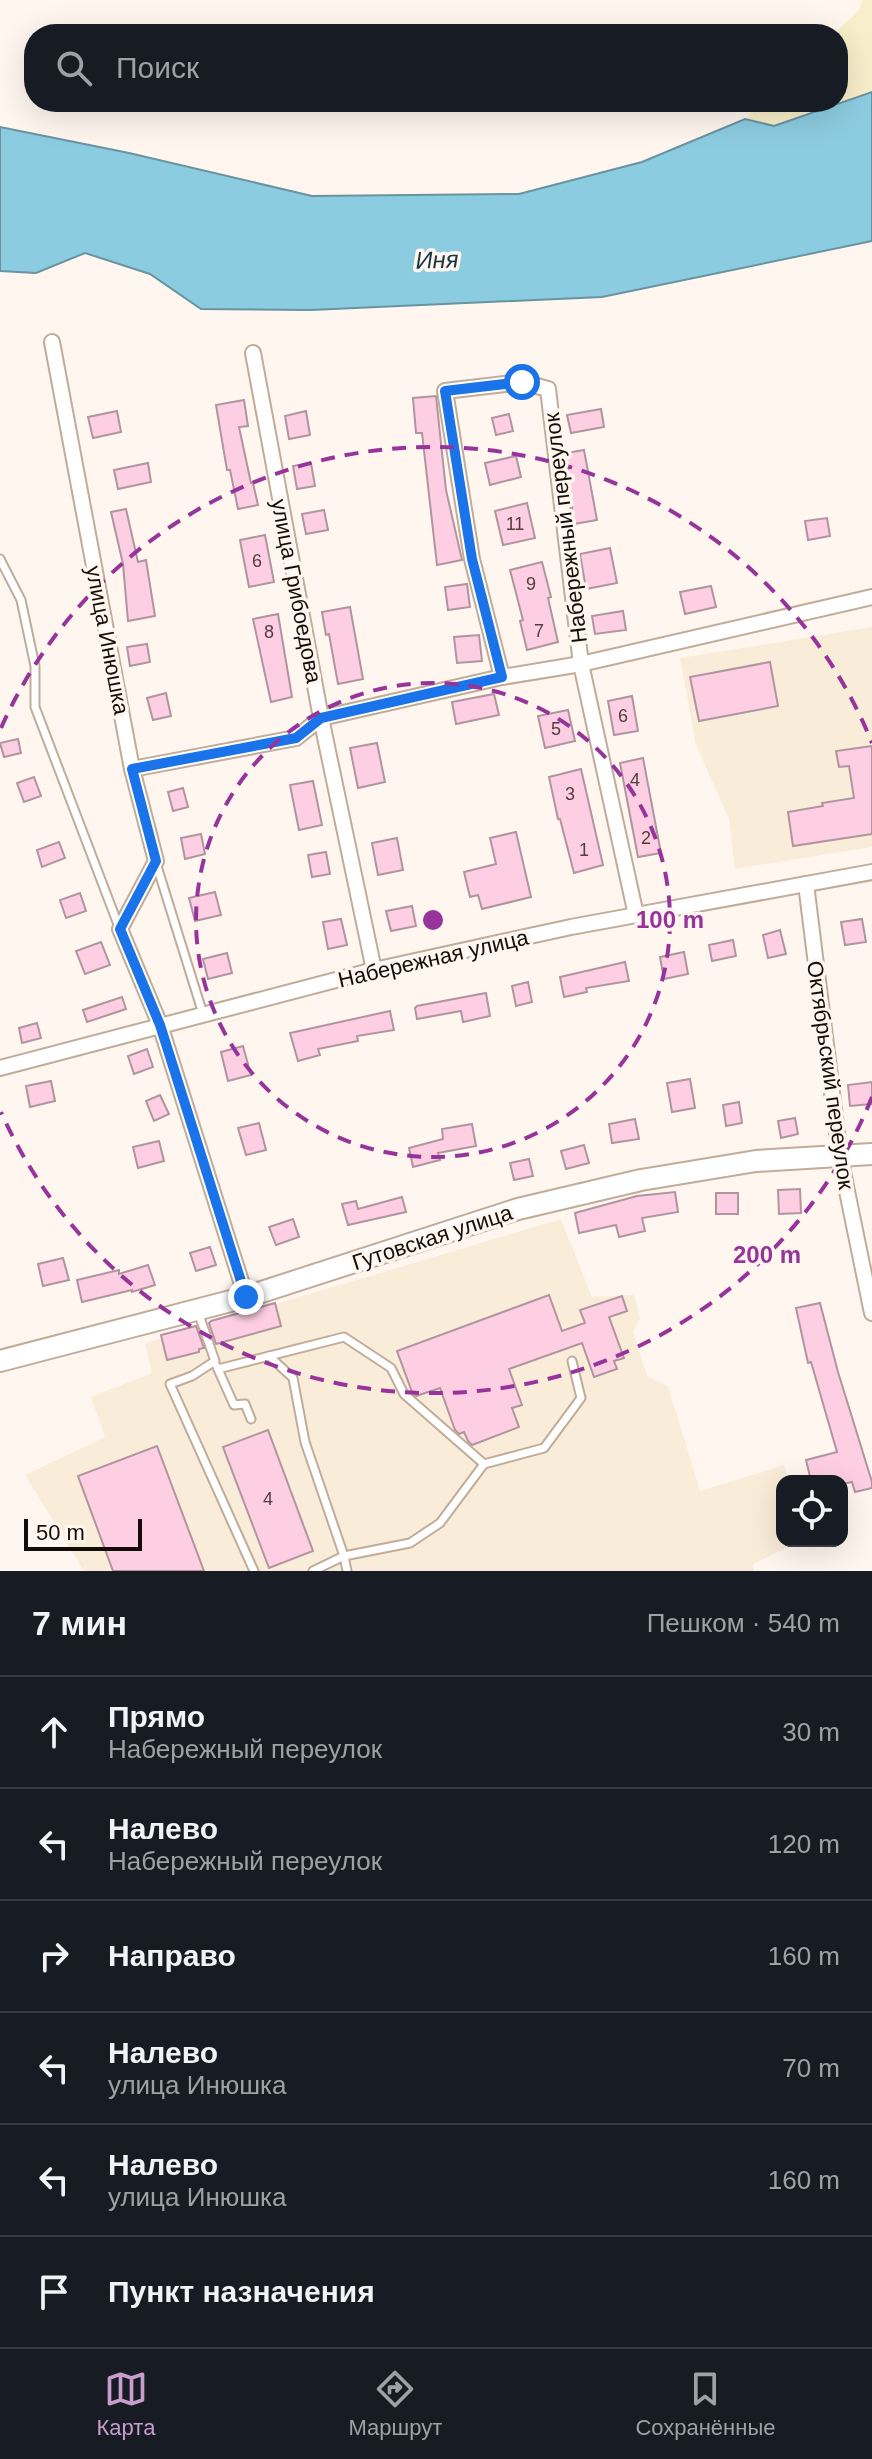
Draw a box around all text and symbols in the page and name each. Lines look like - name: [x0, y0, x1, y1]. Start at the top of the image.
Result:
- search box: [24, 24, 848, 112]
- icon: search: [52, 46, 96, 90]
- text: Поиск: [116, 51, 199, 84]
- water label: Иня: [415, 245, 459, 274]
- route start: [504, 364, 540, 400]
- street label: Набережный переулок: [539, 411, 592, 645]
- street label: улица Грибоедова: [266, 497, 327, 686]
- house number: 11: [506, 514, 524, 534]
- house number: 6: [252, 551, 262, 571]
- street label: улица Инюшка: [81, 564, 134, 717]
- house number: 9: [526, 574, 536, 594]
- house number: 7: [534, 621, 544, 641]
- house number: 8: [264, 622, 274, 642]
- house number: 6: [618, 706, 628, 726]
- house number: 5: [551, 719, 561, 739]
- house number: 4: [630, 770, 640, 790]
- house number: 3: [565, 784, 575, 804]
- house number: 2: [641, 828, 651, 848]
- house number: 1: [579, 840, 589, 860]
- centre of rings: [419, 906, 447, 934]
- text: 100 m: [636, 906, 704, 933]
- street label: Набережная улица: [336, 924, 531, 993]
- street label: Октябрьский переулок: [802, 959, 859, 1191]
- street label: Гутовская улица: [349, 1200, 516, 1275]
- text: 200 m: [733, 1241, 801, 1268]
- route end: [228, 1279, 264, 1315]
- map controls: [776, 1475, 848, 1547]
- button: locate: [776, 1475, 848, 1547]
- house number: 4: [263, 1489, 273, 1509]
- scale bar: [24, 1515, 142, 1551]
- text: 50 m: [36, 1520, 85, 1545]
- text: 7 мин: [32, 1604, 127, 1642]
- text: Пешком · 540 m: [647, 1608, 840, 1638]
- text: Прямо: [108, 1700, 205, 1733]
- icon: ahead: [32, 1710, 76, 1754]
- text: 30 m: [782, 1717, 840, 1747]
- text: Набережный переулок: [108, 1734, 382, 1764]
- text: Налево: [108, 1812, 218, 1845]
- icon: left: [32, 1822, 76, 1866]
- text: 120 m: [768, 1829, 840, 1859]
- text: Набережный переулок: [108, 1846, 382, 1876]
- icon: right: [32, 1934, 76, 1978]
- text: Направо: [108, 1939, 236, 1972]
- text: 160 m: [768, 1941, 840, 1971]
- text: Налево: [108, 2036, 218, 2069]
- icon: left: [32, 2046, 76, 2090]
- text: 70 m: [782, 2053, 840, 2083]
- text: улица Инюшка: [108, 2070, 287, 2100]
- text: Налево: [108, 2148, 218, 2181]
- icon: left: [32, 2158, 76, 2202]
- text: 160 m: [768, 2165, 840, 2195]
- text: улица Инюшка: [108, 2182, 287, 2212]
- icon: arrive: [32, 2270, 76, 2314]
- text: Пункт назначения: [108, 2275, 375, 2308]
- tab: Карта: [97, 2367, 155, 2441]
- tab: Маршрут: [349, 2367, 442, 2441]
- tab: Сохранённые: [635, 2367, 775, 2441]

